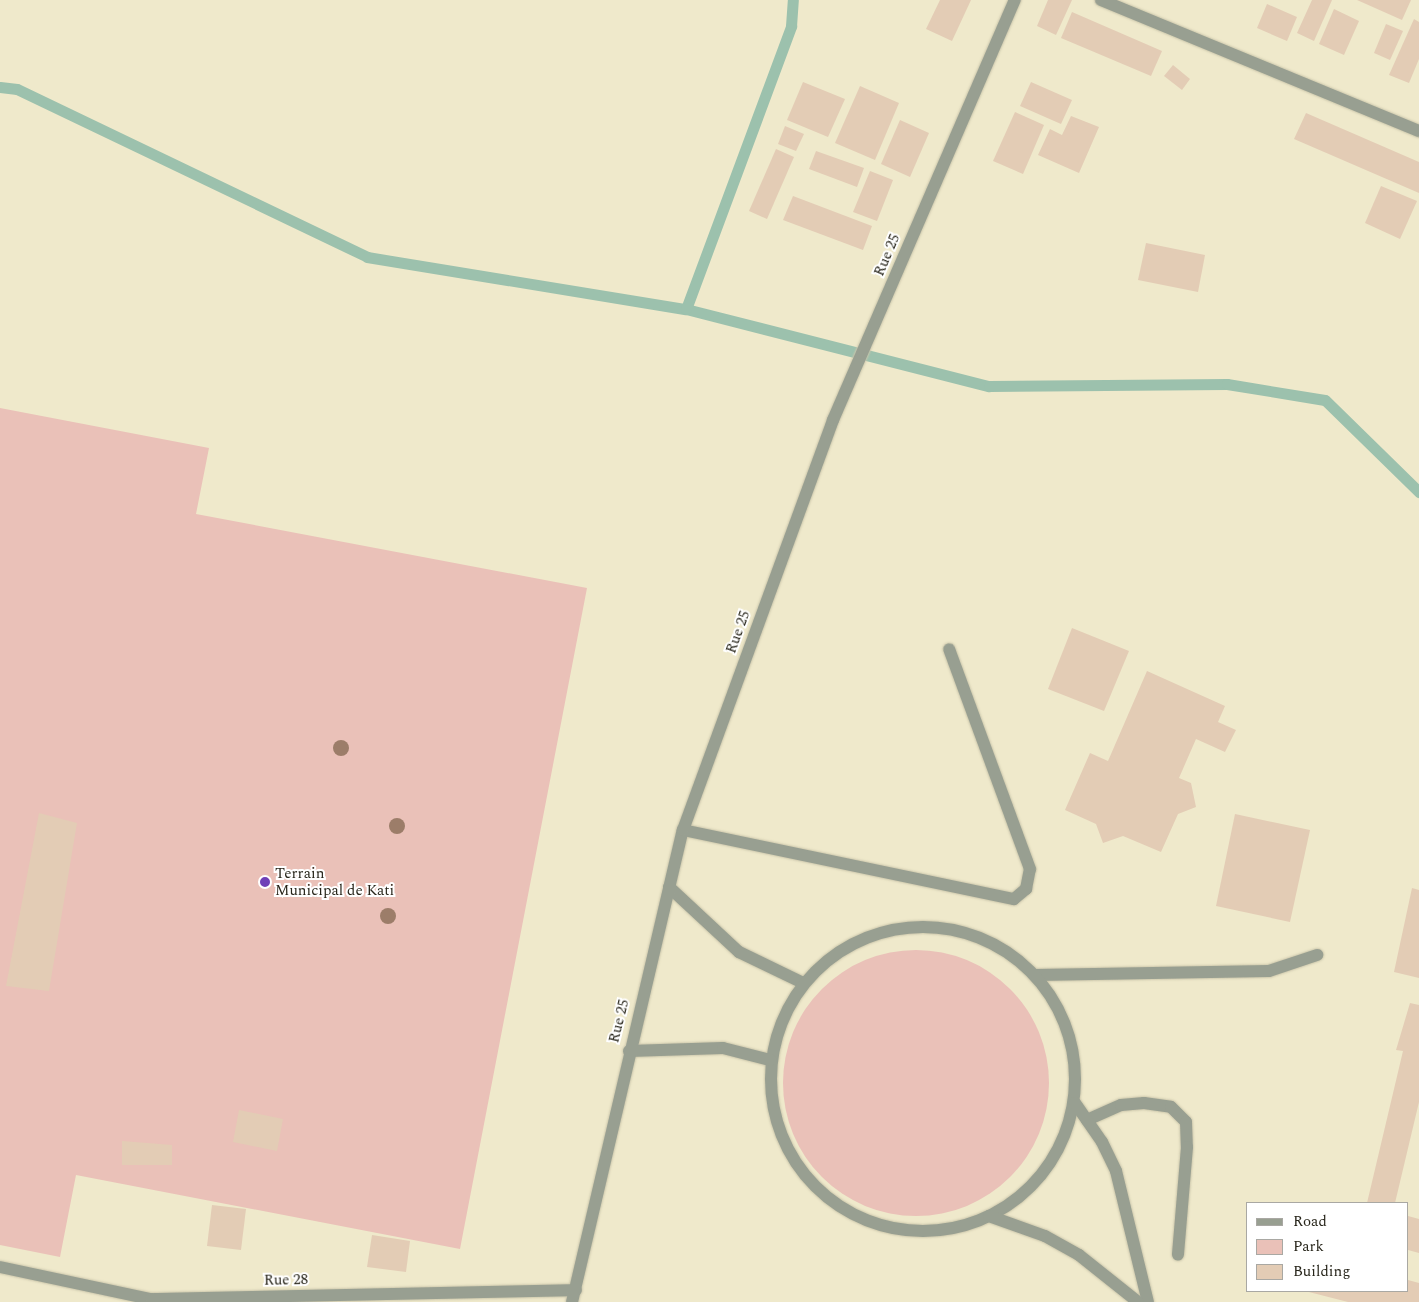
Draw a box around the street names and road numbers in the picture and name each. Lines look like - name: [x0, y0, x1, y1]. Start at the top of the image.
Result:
- street label: Rue 25: [870, 231, 904, 279]
- street label: Rue 25: [722, 608, 754, 656]
- street label: Rue 25: [605, 997, 633, 1045]
- street label: Rue 28: [264, 1271, 308, 1289]

